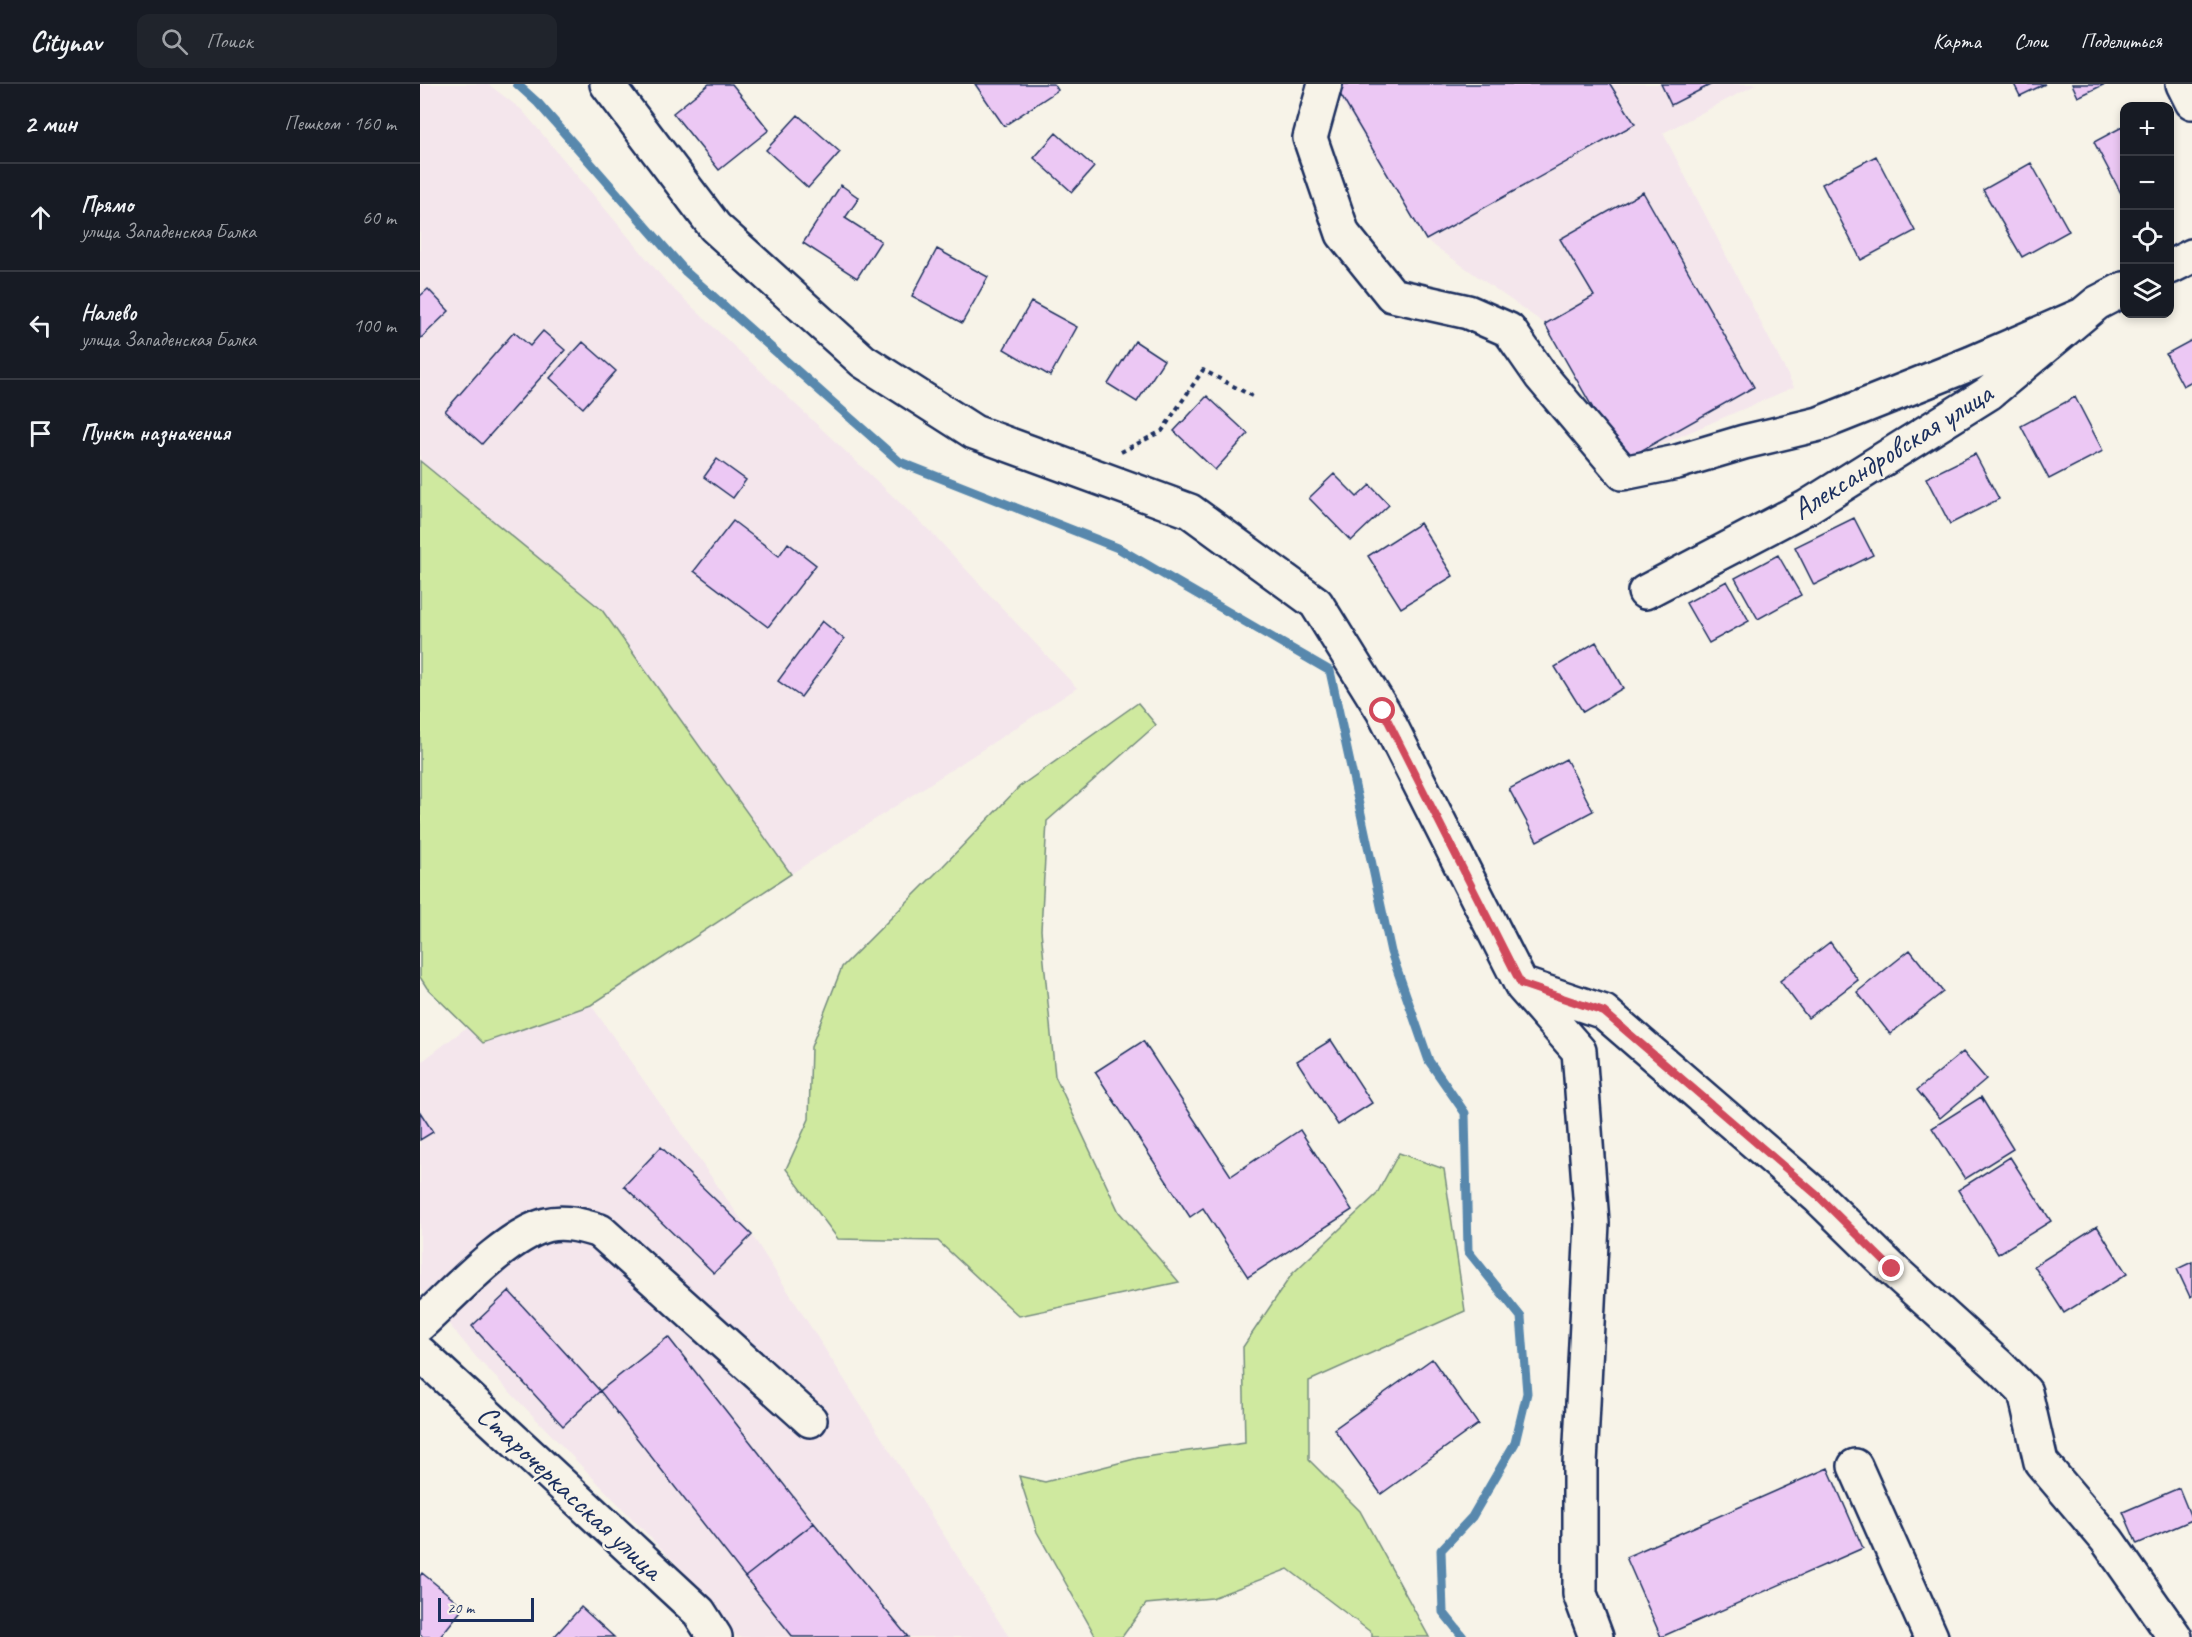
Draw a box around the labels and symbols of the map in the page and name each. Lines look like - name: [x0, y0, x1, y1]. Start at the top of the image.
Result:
- street label: Александровская улица: [1785, 373, 2001, 528]
- route start: [1369, 697, 1395, 723]
- route end: [1878, 1255, 1904, 1281]
- street label: Старочеркасская улица: [469, 1396, 673, 1590]
- scale bar: [438, 1595, 534, 1622]

